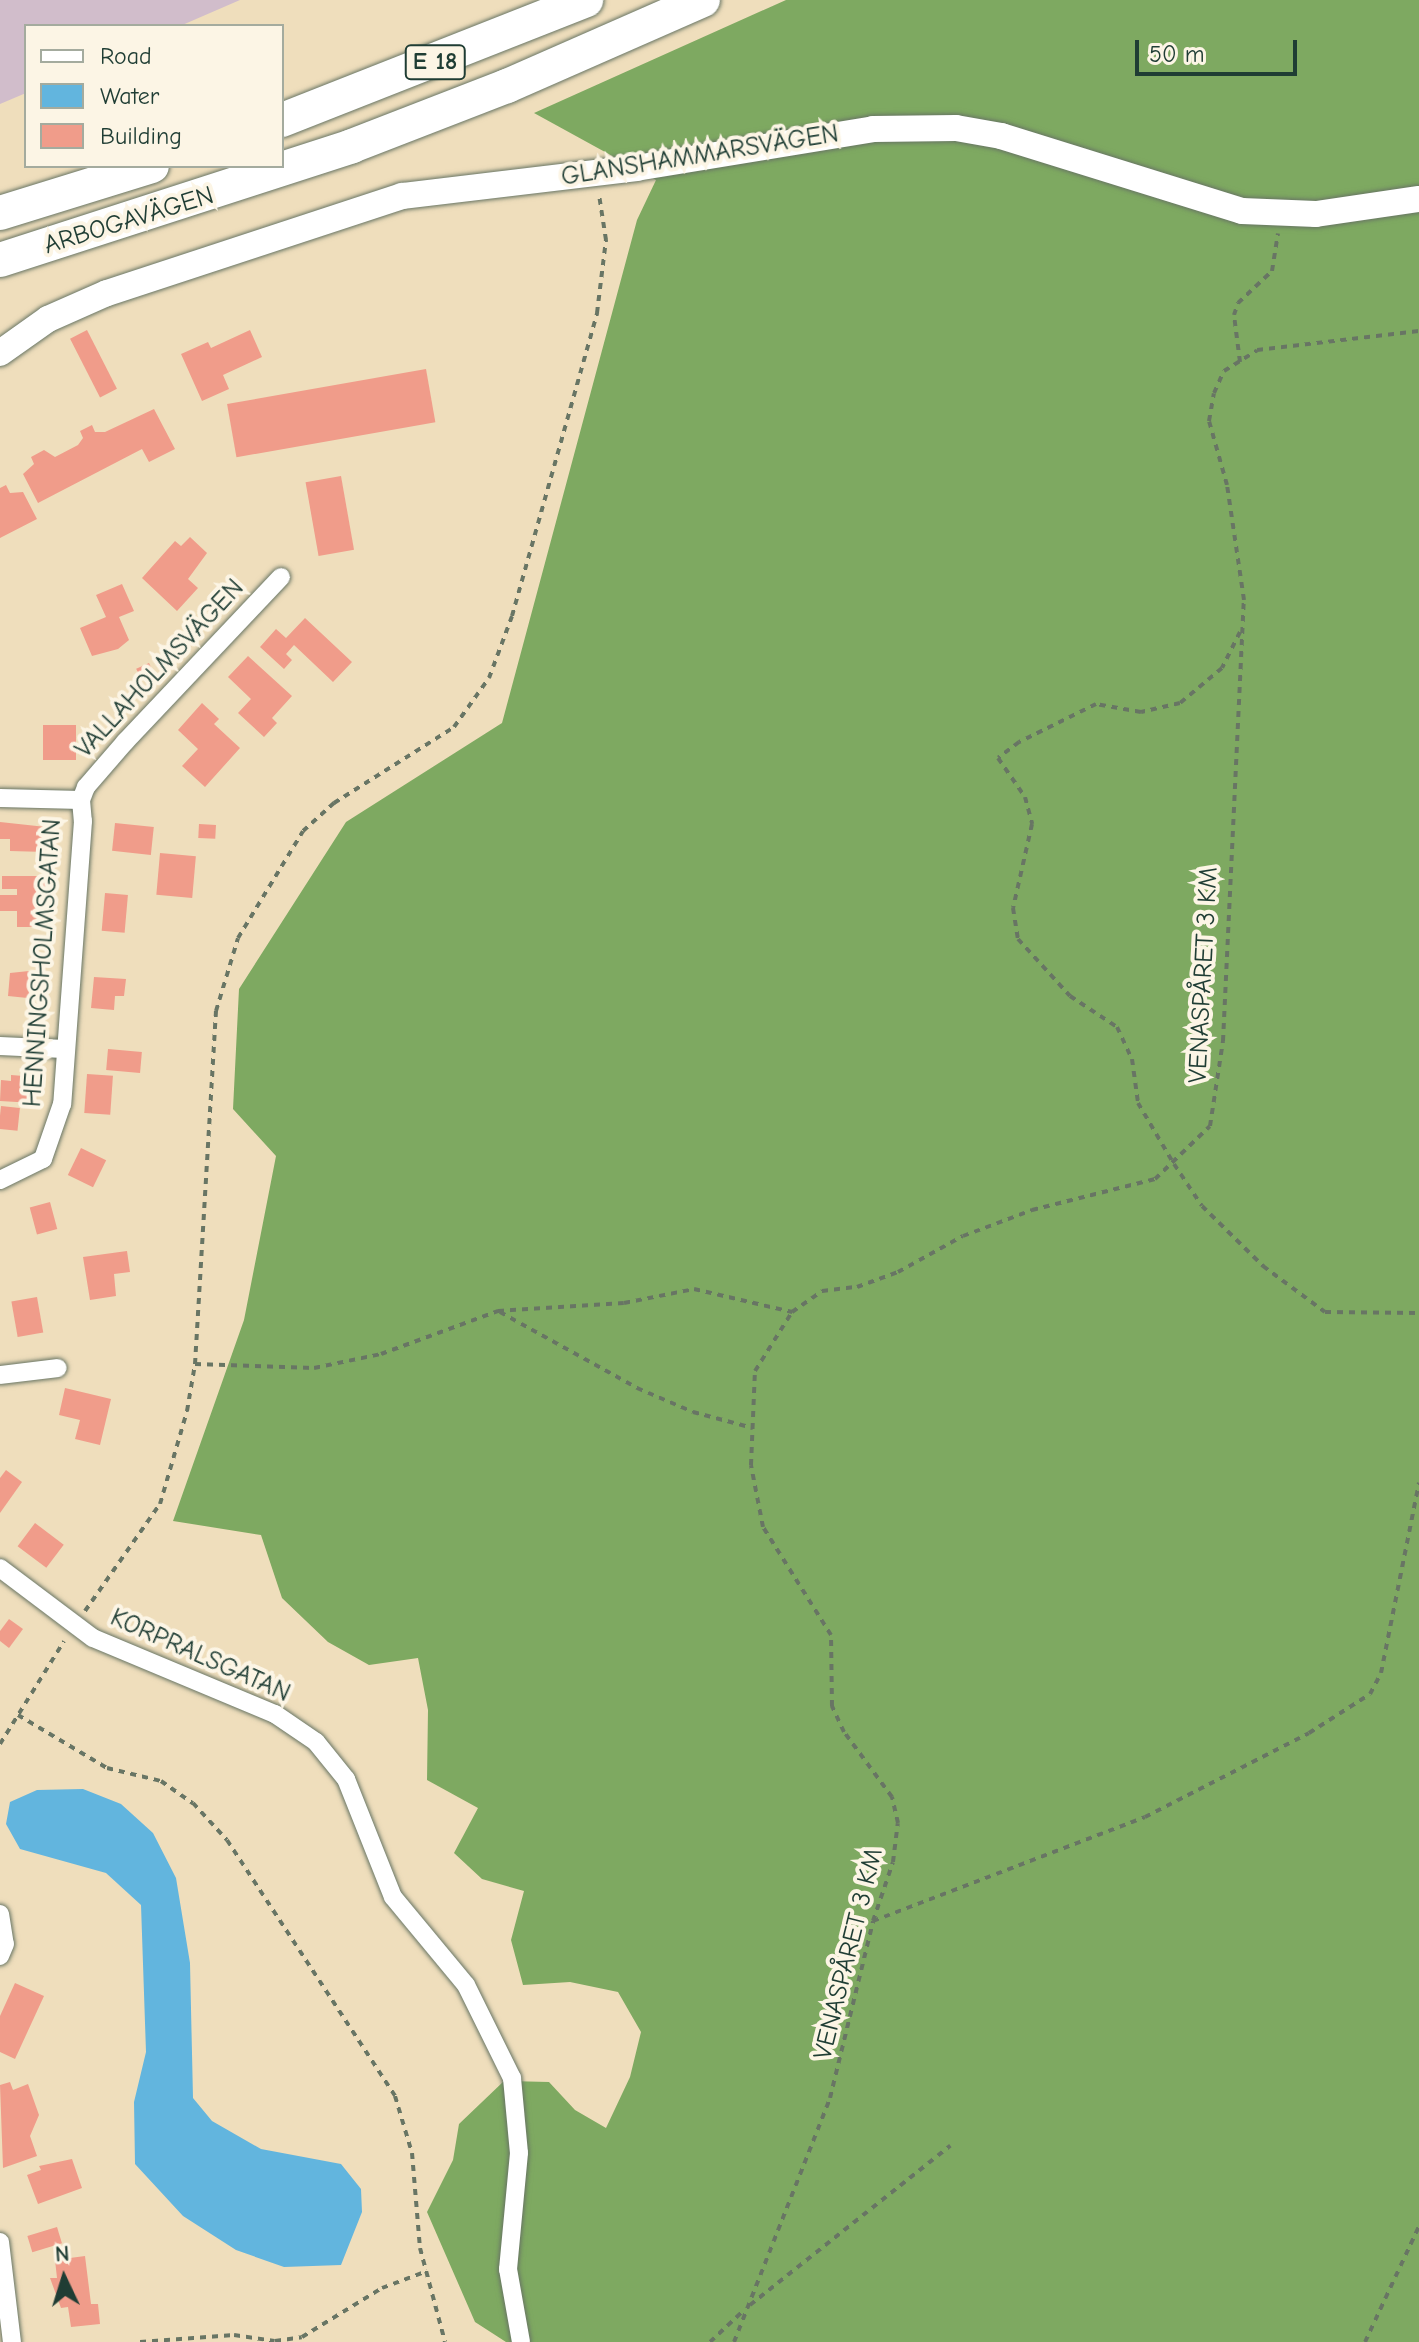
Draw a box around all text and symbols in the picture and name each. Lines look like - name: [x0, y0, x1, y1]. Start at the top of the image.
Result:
- legend: [24, 24, 284, 168]
- scale bar: [1139, 24, 1301, 74]
- text: 50 m: [1149, 40, 1205, 68]
- text: Road: [100, 42, 152, 70]
- road number: E 18: [403, 42, 467, 82]
- text: Water: [100, 82, 159, 110]
- street label: GLANSHAMMARSVÄGEN: [559, 119, 841, 193]
- text: Building: [100, 122, 182, 150]
- street label: ARBOGAVÄGEN: [40, 180, 218, 262]
- street label: VALLAHOLMSVÄGEN: [69, 573, 251, 765]
- street label: HENNINGSHOLMSGATAN: [17, 818, 69, 1108]
- street label: VENASPÅRET 3 KM: [1183, 866, 1225, 1084]
- street label: KORPRALSGATAN: [105, 1602, 295, 1710]
- street label: VENASPÅRET 3 KM: [808, 1845, 890, 2063]
- north arrow: [24, 2238, 104, 2318]
- text: N: [54, 2241, 70, 2268]

